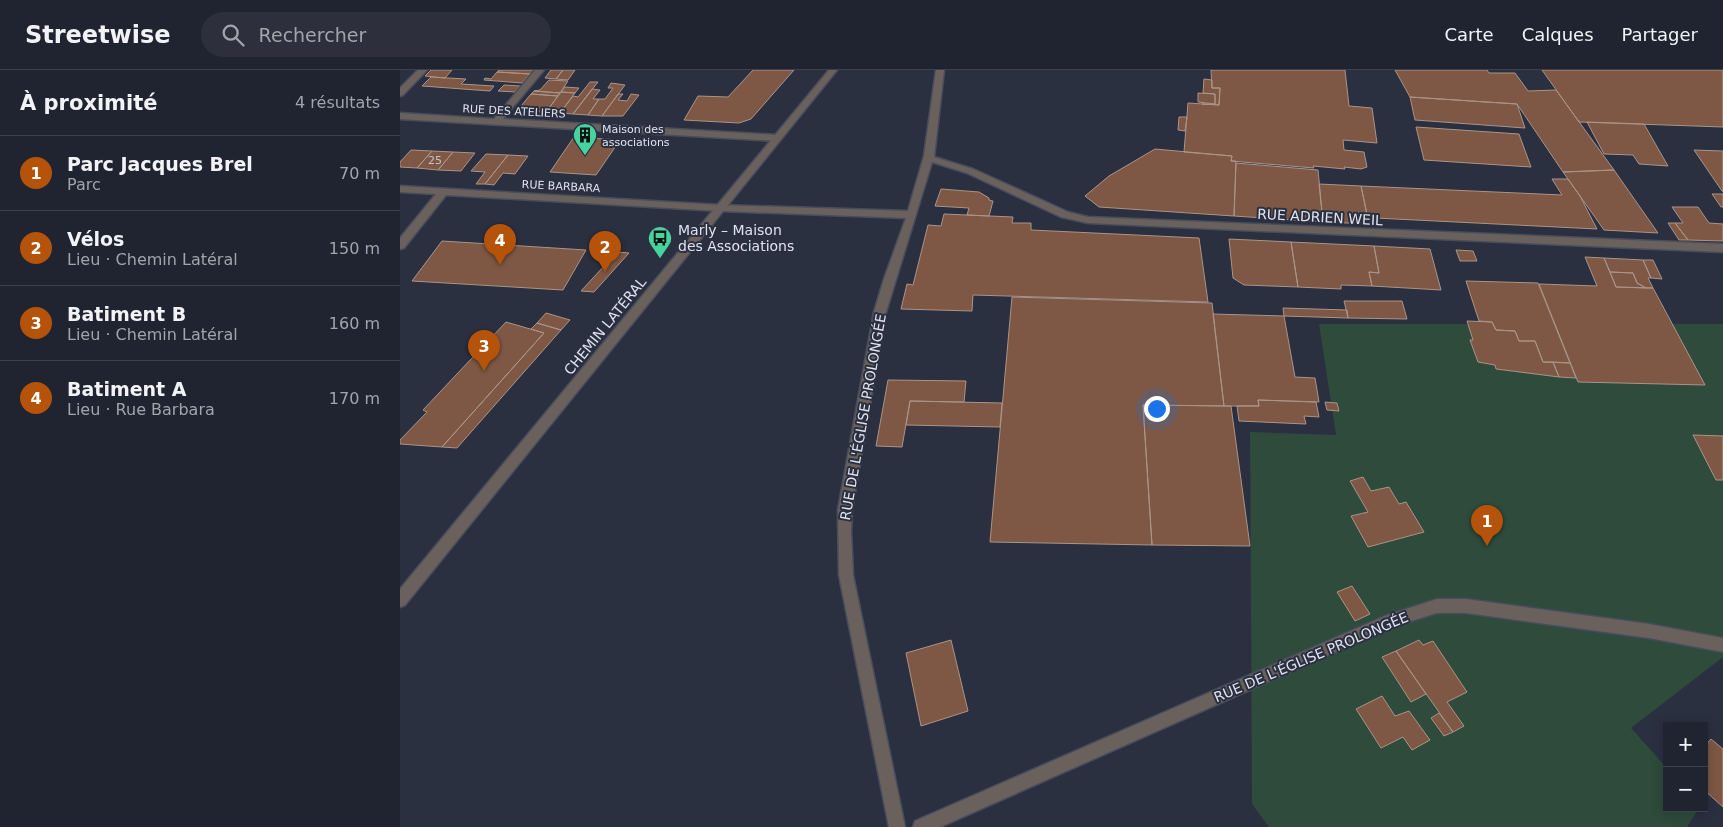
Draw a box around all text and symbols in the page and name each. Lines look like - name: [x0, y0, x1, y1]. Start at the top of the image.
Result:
- search box: [201, 12, 551, 57]
- text: Streetwise: [25, 21, 171, 49]
- icon: search: [219, 21, 247, 49]
- text: Rechercher: [259, 24, 366, 46]
- text: Carte: [1445, 24, 1494, 45]
- text: Calques: [1522, 24, 1594, 45]
- text: Partager: [1622, 24, 1698, 45]
- text: À proximité: [20, 91, 157, 115]
- text: 4 résultats: [295, 93, 380, 112]
- street label: RUE DES ATELIERS: [462, 102, 566, 121]
- building icon: Maison des associations: [572, 122, 598, 156]
- place label: Maison des associations: [602, 123, 670, 149]
- text: Parc Jacques Brel: [67, 153, 253, 175]
- house number: 25: [428, 154, 442, 167]
- text: 1: [30, 164, 42, 183]
- text: 70 m: [339, 164, 380, 183]
- text: Parc: [67, 175, 101, 194]
- street label: RUE BARBARA: [521, 178, 601, 195]
- street label: RUE ADRIEN WEIL: [1257, 206, 1383, 228]
- place label: Marly – Maison des Associations: [678, 222, 794, 254]
- pin: 4: [484, 224, 516, 265]
- bus stop icon: Marly – Maison des Associations: [647, 225, 673, 259]
- text: Vélos: [67, 228, 124, 250]
- pin: 2: [589, 231, 621, 272]
- text: 2: [30, 239, 42, 258]
- text: 150 m: [329, 239, 380, 258]
- text: Lieu · Chemin Latéral: [67, 250, 238, 269]
- street label: CHEMIN LATÉRAL: [561, 274, 649, 378]
- text: Batiment B: [67, 303, 186, 325]
- street label: RUE DE L'ÉGLISE PROLONGÉE: [837, 313, 889, 521]
- text: 3: [30, 314, 42, 333]
- text: 160 m: [329, 314, 380, 333]
- text: Lieu · Chemin Latéral: [67, 325, 238, 344]
- pin: 3: [468, 330, 500, 371]
- text: Batiment A: [67, 378, 187, 400]
- text: 4: [30, 389, 42, 408]
- text: 170 m: [329, 389, 380, 408]
- your location: [1144, 396, 1170, 422]
- text: Lieu · Rue Barbara: [67, 400, 215, 419]
- pin: 1: [1471, 505, 1503, 546]
- street label: RUE DE L'ÉGLISE PROLONGÉE: [1212, 609, 1410, 705]
- map controls: [1663, 722, 1708, 812]
- button: +: [1663, 722, 1708, 767]
- button: −: [1663, 767, 1708, 812]

